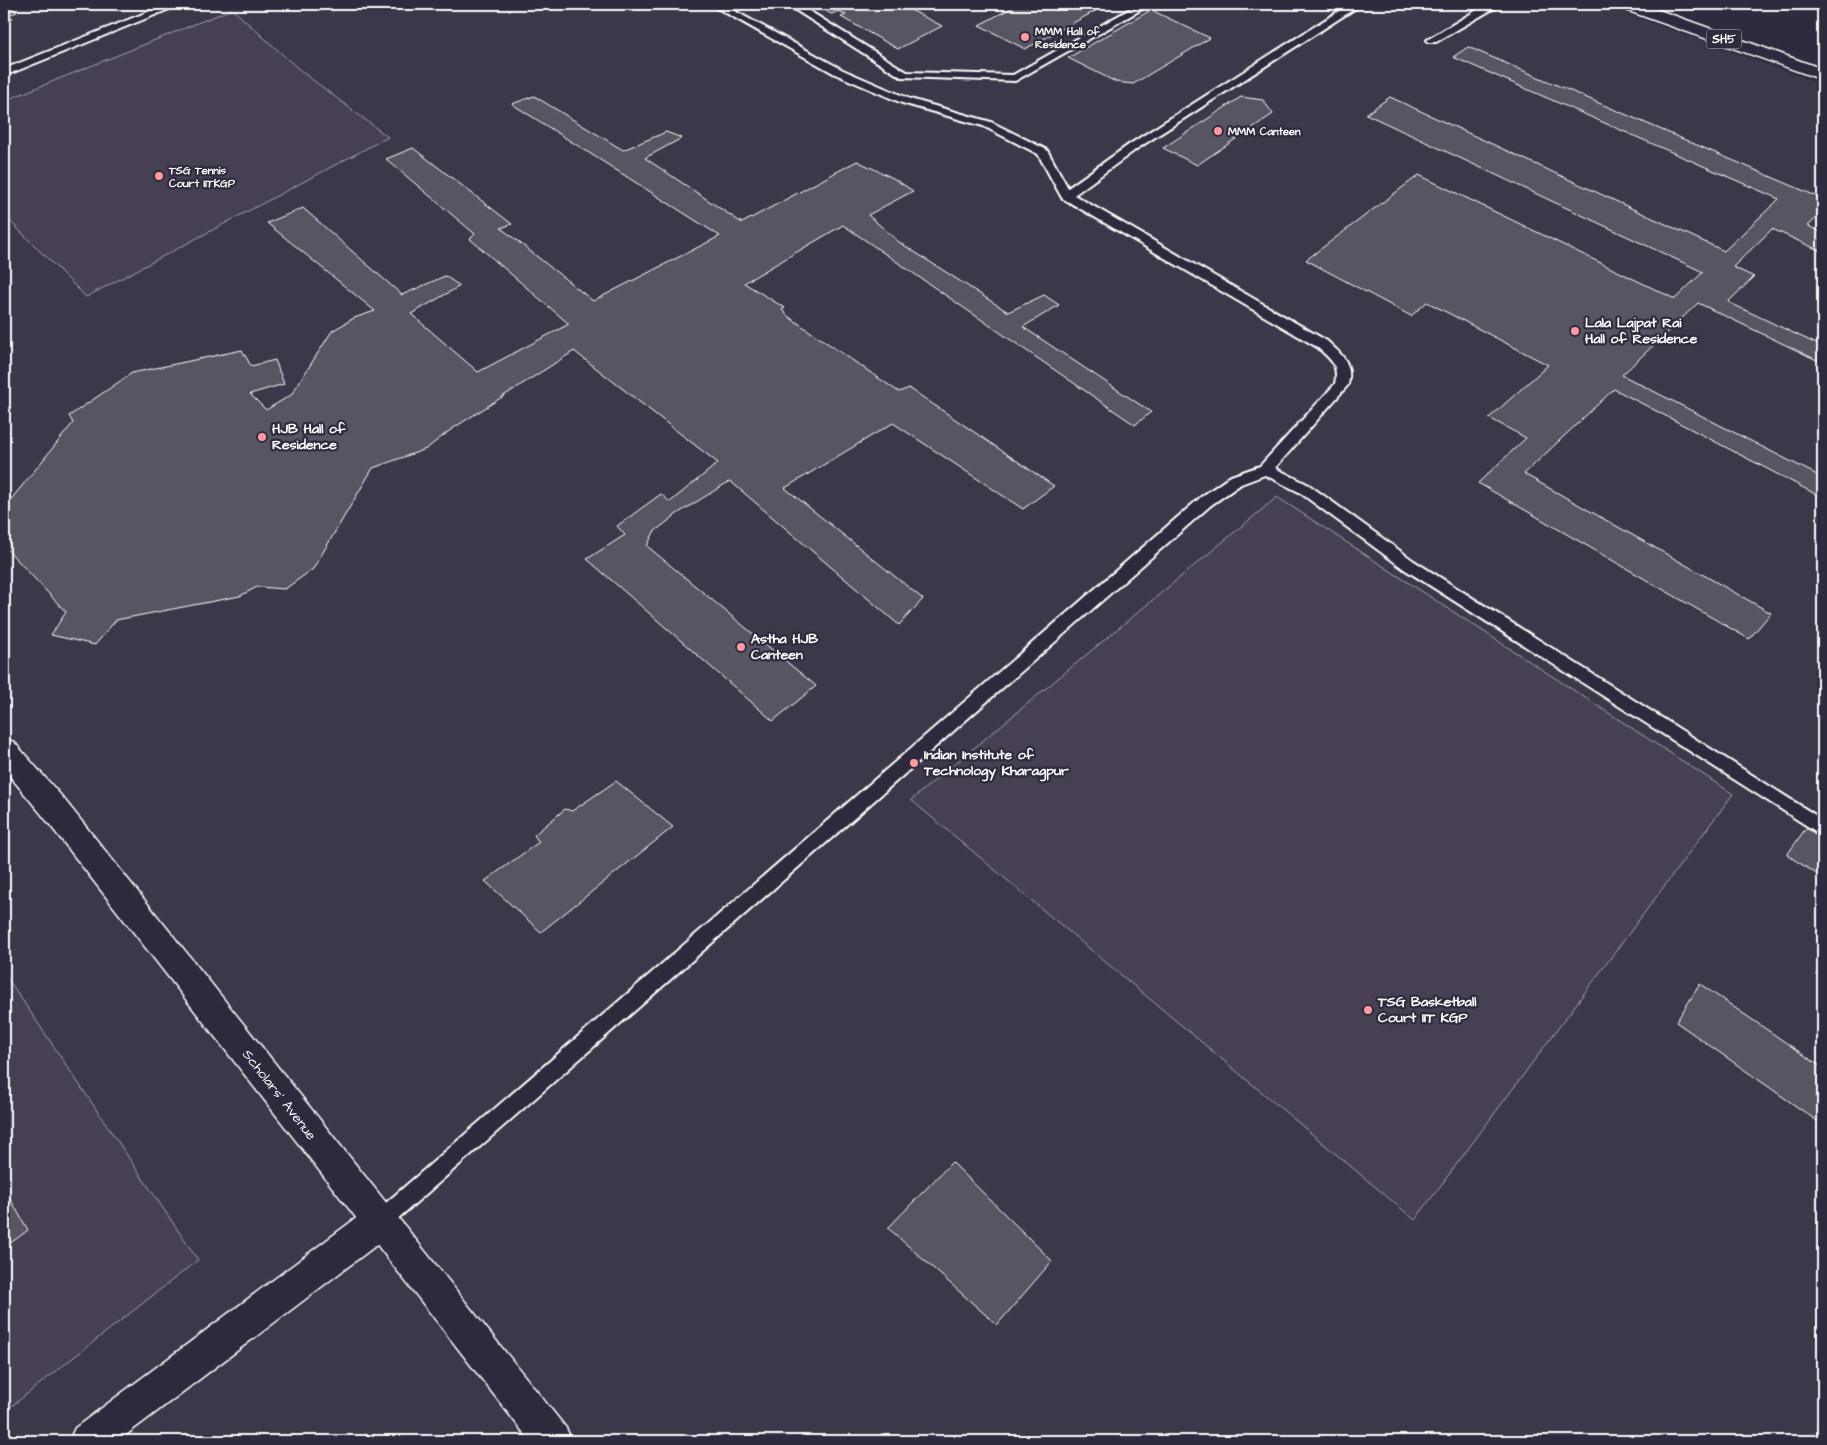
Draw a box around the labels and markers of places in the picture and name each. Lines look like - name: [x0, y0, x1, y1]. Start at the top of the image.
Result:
- place label: MMM Hall of Residence: [1035, 24, 1100, 52]
- marker: MMM Hall of Residence: [1019, 31, 1031, 43]
- place label: MMM Canteen: [1228, 124, 1301, 139]
- marker: MMM Canteen: [1212, 125, 1224, 137]
- place label: TSG Tennis Court IITKGP: [168, 163, 236, 191]
- marker: TSG Tennis Court IITKGP: [153, 170, 165, 182]
- place label: Lala Lajpat Rai Hall of Residence: [1585, 313, 1698, 349]
- marker: Lala Lajpat Rai Hall of Residence: [1569, 325, 1581, 337]
- place label: HJB Hall of Residence: [272, 419, 346, 455]
- marker: HJB Hall of Residence: [256, 431, 268, 443]
- place label: Astha HJB Canteen: [751, 629, 818, 665]
- marker: Astha HJB Canteen: [735, 641, 747, 653]
- place label: Indian Institute of Technology Kharagpur: [923, 745, 1069, 782]
- marker: Indian Institute of Technology Kharagpur: [908, 757, 920, 769]
- place label: TSG Basketball Court IIT KGP: [1377, 992, 1477, 1028]
- marker: TSG Basketball Court IIT KGP: [1362, 1004, 1374, 1016]

